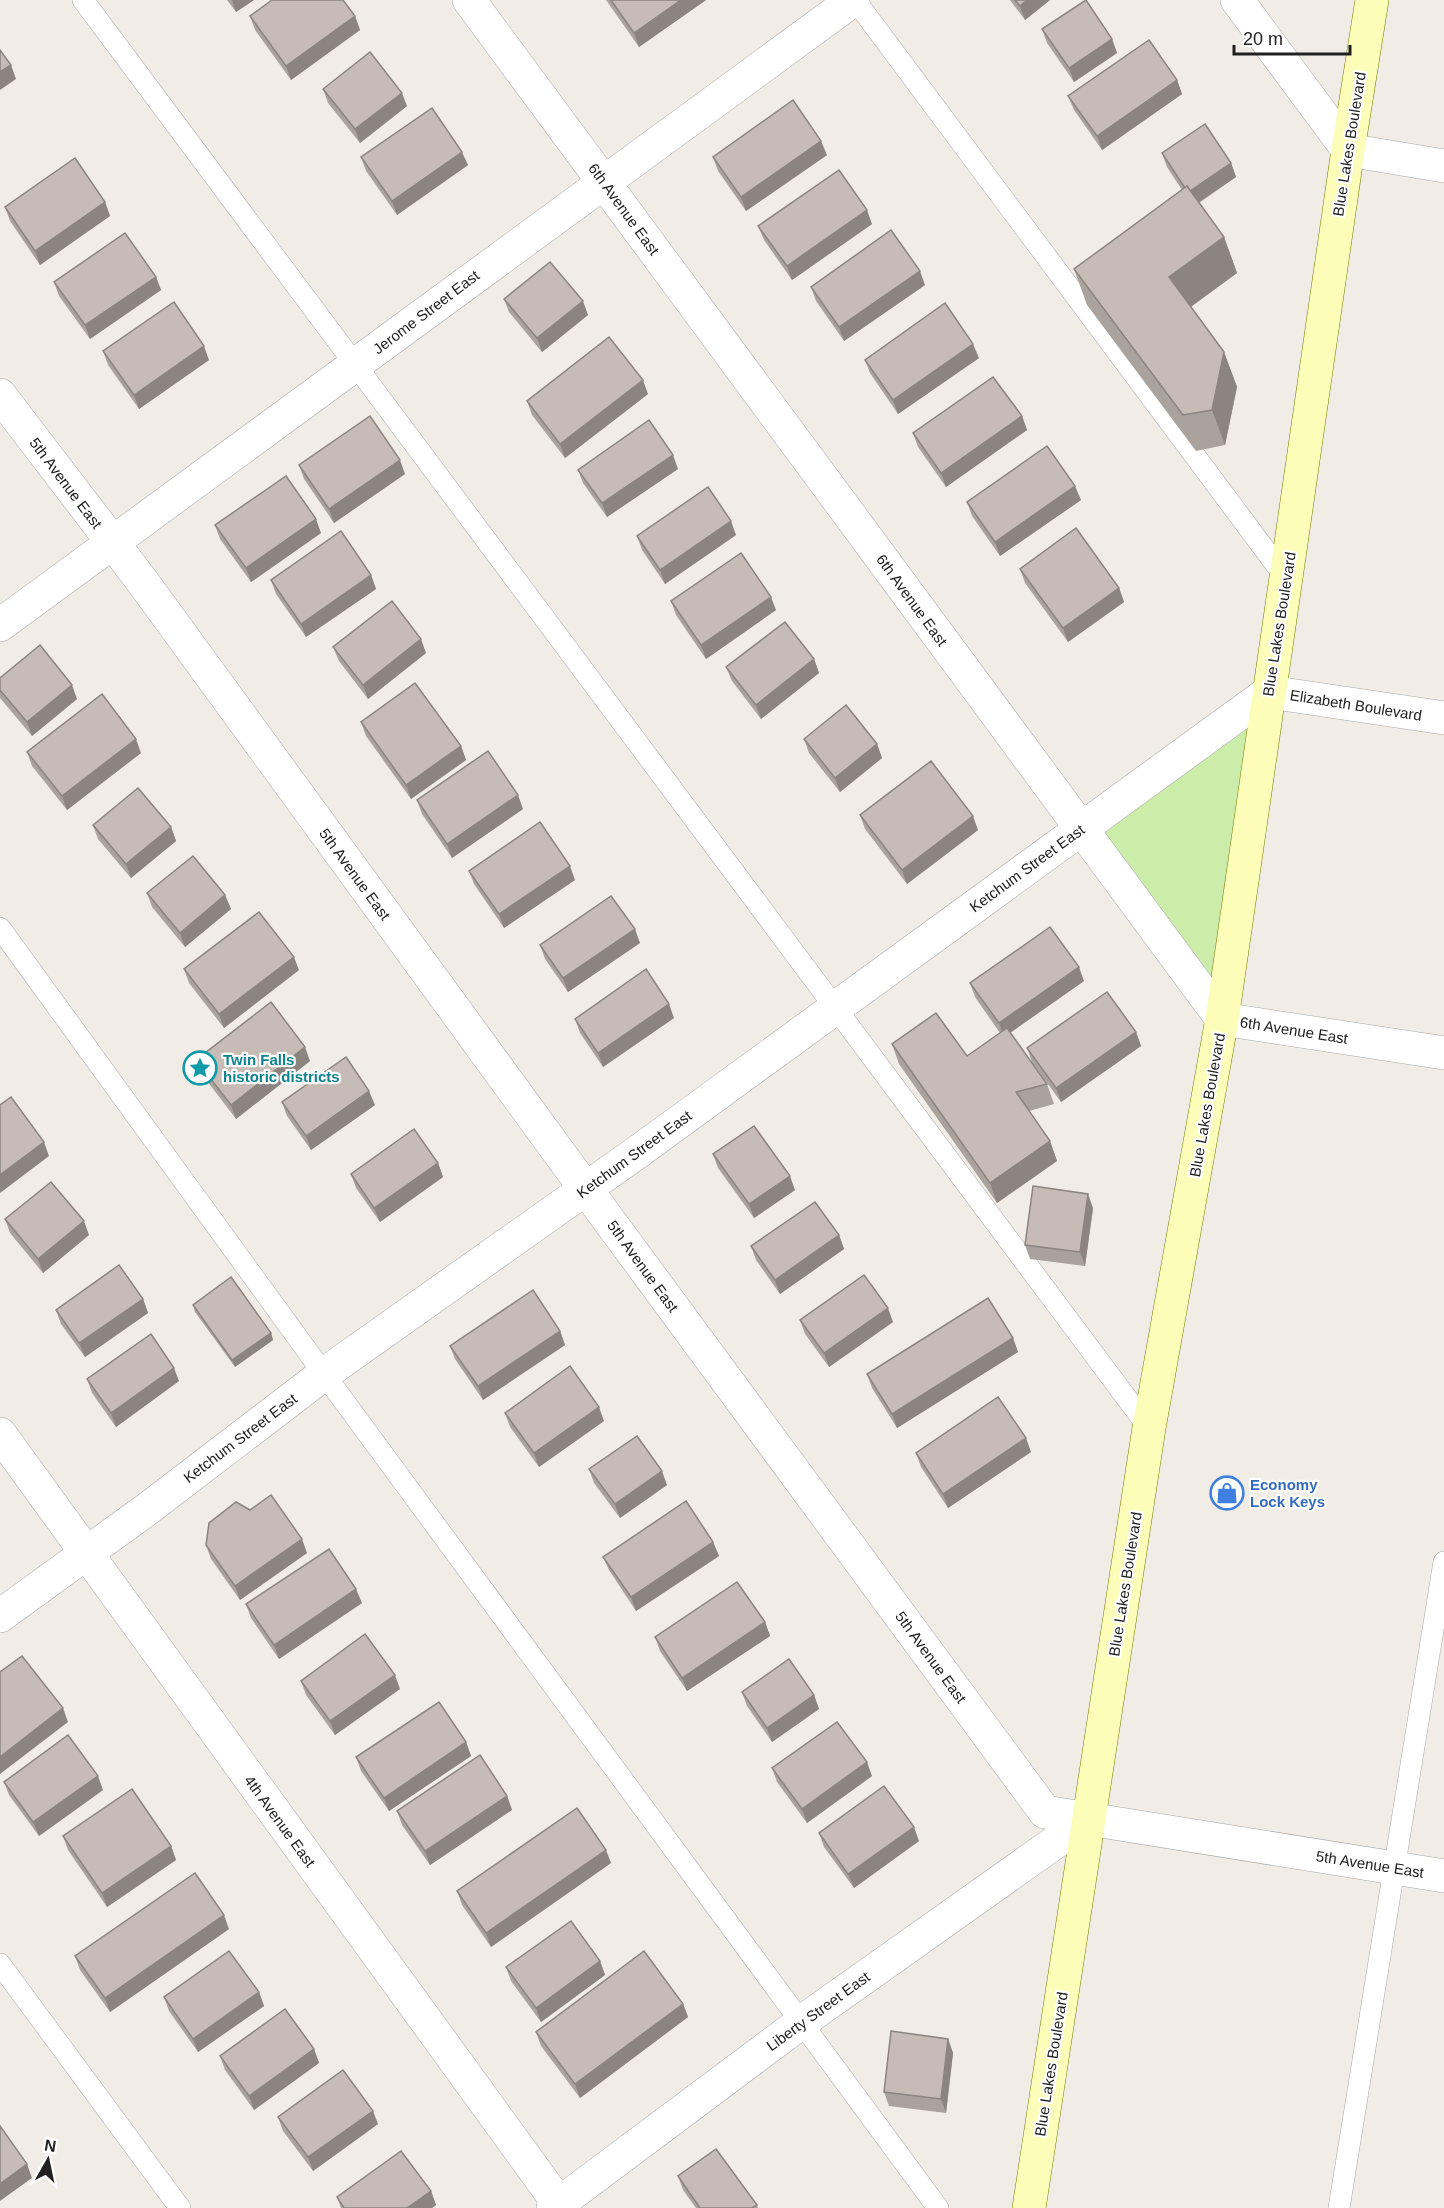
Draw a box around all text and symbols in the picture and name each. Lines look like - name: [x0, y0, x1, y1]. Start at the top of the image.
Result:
- scale bar: [1234, 18, 1350, 56]
- text: 20 m: [1243, 29, 1283, 49]
- street label: Blue Lakes Boulevard: [1329, 71, 1369, 217]
- street label: 6th Avenue East: [585, 160, 663, 259]
- street label: Jerome Street East: [370, 266, 483, 357]
- street label: 5th Avenue East: [26, 434, 106, 532]
- street label: 6th Avenue East: [873, 551, 951, 650]
- street label: Blue Lakes Boulevard: [1259, 551, 1299, 697]
- street label: Elizabeth Boulevard: [1289, 686, 1423, 724]
- street label: Ketchum Street East: [966, 820, 1088, 915]
- street label: 5th Avenue East: [316, 825, 394, 924]
- street label: 6th Avenue East: [1239, 1013, 1350, 1047]
- street label: Blue Lakes Boulevard: [1186, 1032, 1228, 1178]
- place icon: Twin Falls historic districts: [182, 1050, 218, 1086]
- place label: Twin Falls historic districts: [223, 1051, 340, 1085]
- street label: Ketchum Street East: [573, 1106, 695, 1201]
- street label: 5th Avenue East: [604, 1217, 682, 1316]
- street label: Ketchum Street East: [180, 1389, 301, 1486]
- shop icon: Economy Lock Keys: [1209, 1475, 1245, 1511]
- place label: Economy Lock Keys: [1250, 1476, 1325, 1510]
- street label: Blue Lakes Boulevard: [1105, 1511, 1145, 1657]
- street label: 5th Avenue East: [892, 1608, 970, 1707]
- street label: 4th Avenue East: [241, 1772, 319, 1871]
- street label: 5th Avenue East: [1315, 1847, 1426, 1881]
- street label: Liberty Street East: [763, 1967, 874, 2054]
- street label: Blue Lakes Boulevard: [1031, 1991, 1071, 2137]
- north arrow: [18, 2130, 78, 2190]
- text: N: [43, 2136, 57, 2155]

